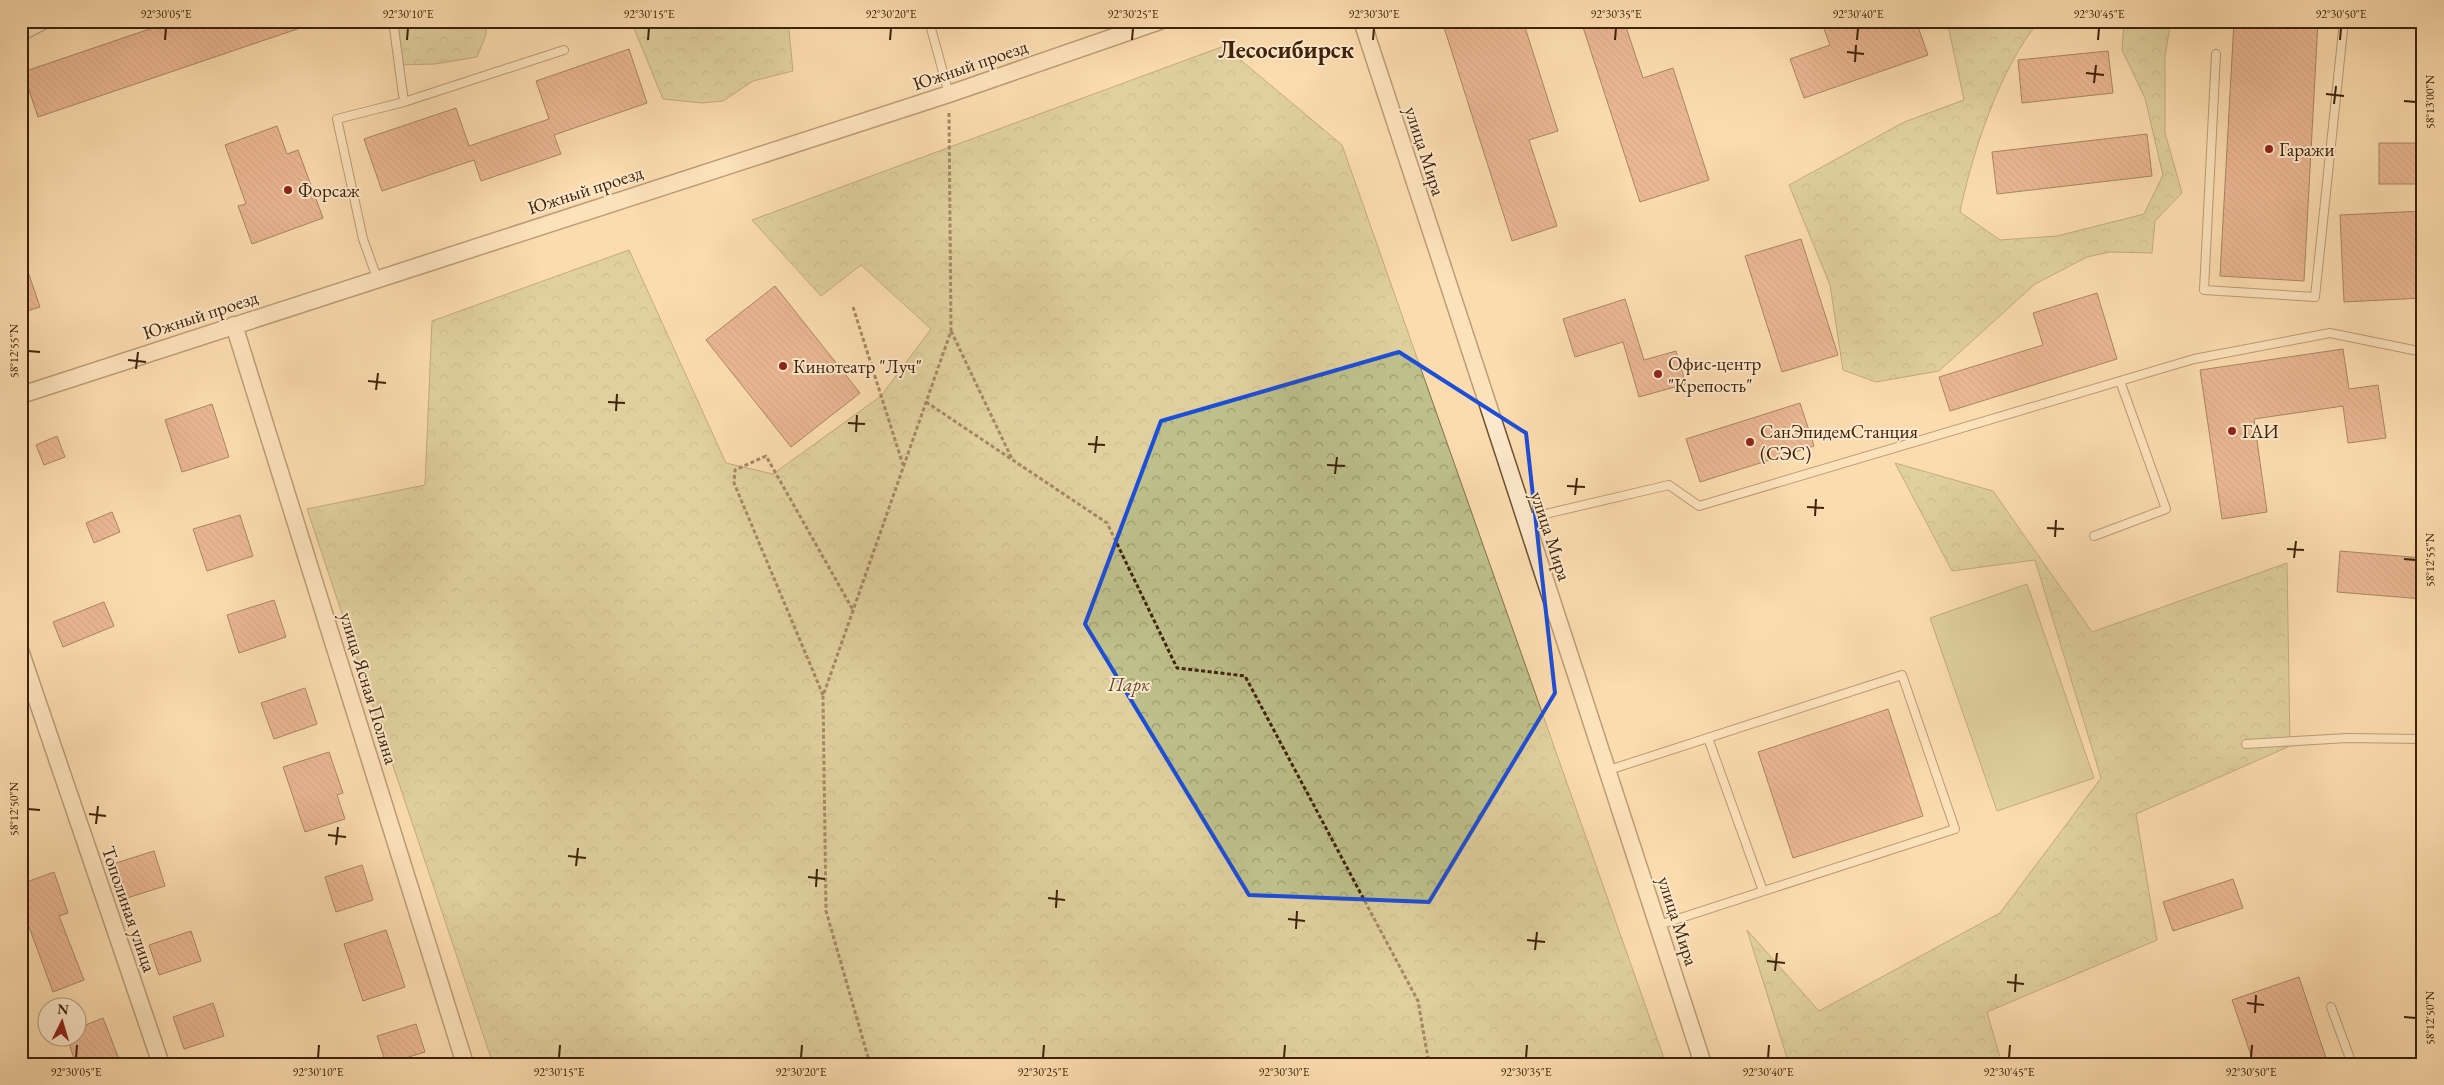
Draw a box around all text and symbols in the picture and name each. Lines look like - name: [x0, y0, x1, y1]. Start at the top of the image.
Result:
- text: 92°30'05"E: [140, 6, 192, 22]
- text: 92°30'10"E: [382, 6, 434, 22]
- text: 92°30'15"E: [623, 6, 675, 22]
- text: 92°30'20"E: [865, 6, 917, 22]
- text: 92°30'25"E: [1107, 6, 1159, 22]
- text: 92°30'30"E: [1348, 6, 1400, 22]
- text: 92°30'35"E: [1590, 6, 1642, 22]
- text: 92°30'40"E: [1832, 6, 1884, 22]
- text: 92°30'45"E: [2073, 6, 2125, 22]
- text: 92°30'50"E: [2315, 6, 2367, 22]
- street label: Южный проезд: [909, 34, 1031, 96]
- district label: Лесосибирск: [1218, 34, 1355, 65]
- text: 58°13'00"N: [2422, 75, 2438, 129]
- street label: улица Мира: [1399, 103, 1451, 199]
- place label: Гаражи: [2279, 137, 2334, 162]
- marker: Гаражи: [2263, 143, 2275, 155]
- street label: Южный проезд: [524, 159, 646, 220]
- place label: Форсаж: [298, 178, 361, 203]
- marker: Форсаж: [282, 184, 294, 196]
- street label: Южный проезд: [139, 284, 261, 345]
- text: 58°12'55"N: [6, 324, 22, 378]
- place label: Офис-центр "Крепость": [1668, 351, 1761, 398]
- place label: Кинотеатр "Луч": [793, 354, 922, 379]
- marker: Кинотеатр "Луч": [777, 360, 789, 372]
- marker: Офис-центр "Крепость": [1652, 368, 1664, 380]
- place label: СанЭпидемСтанция (СЭС): [1760, 419, 1918, 466]
- place label: ГАИ: [2242, 419, 2279, 444]
- marker: ГАИ: [2226, 425, 2238, 437]
- marker: СанЭпидемСтанция (СЭС): [1744, 436, 1756, 448]
- street label: улица Мира: [1525, 488, 1577, 584]
- text: 58°12'55"N: [2422, 533, 2438, 587]
- street label: улица Ясная Поляна: [334, 609, 404, 768]
- park label: Парк: [1107, 672, 1151, 697]
- text: 58°12'50"N: [6, 782, 22, 836]
- street label: Тополиная улица: [96, 843, 162, 976]
- street label: улица Мира: [1652, 873, 1704, 969]
- text: 58°12'50"N: [2422, 991, 2438, 1045]
- north arrow: [38, 998, 88, 1048]
- text: N: [57, 1000, 70, 1019]
- text: 92°30'05"E: [50, 1064, 102, 1080]
- text: 92°30'10"E: [292, 1064, 344, 1080]
- text: 92°30'15"E: [533, 1064, 585, 1080]
- text: 92°30'20"E: [775, 1064, 827, 1080]
- text: 92°30'25"E: [1017, 1064, 1069, 1080]
- text: 92°30'30"E: [1258, 1064, 1310, 1080]
- text: 92°30'35"E: [1500, 1064, 1552, 1080]
- text: 92°30'40"E: [1742, 1064, 1794, 1080]
- text: 92°30'45"E: [1983, 1064, 2035, 1080]
- text: 92°30'50"E: [2225, 1064, 2277, 1080]

